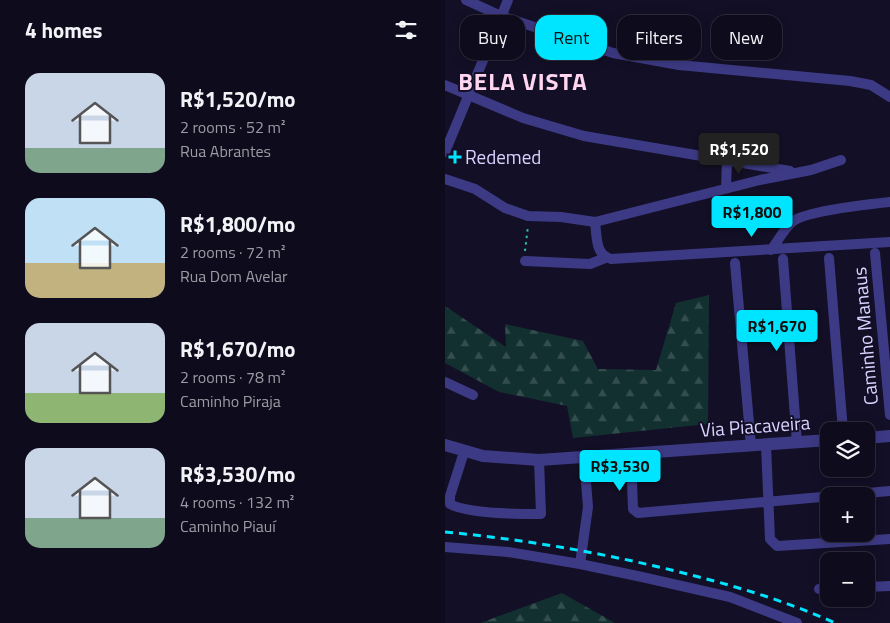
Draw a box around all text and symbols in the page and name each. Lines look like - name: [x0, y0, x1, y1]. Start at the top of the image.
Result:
- text: 4 homes: [25, 14, 102, 46]
- chip: Buy: [460, 15, 525, 60]
- chip: Rent: [535, 15, 607, 60]
- chip: Filters: [617, 15, 701, 60]
- chip: New: [711, 15, 782, 60]
- icon: filters: [392, 16, 420, 44]
- district label: BELA VISTA: [458, 63, 588, 99]
- text: R$1,520/mo: [180, 83, 295, 115]
- icon: home: [65, 93, 125, 153]
- text: 2 rooms · 52 m²: [180, 115, 285, 139]
- pin: R$1,520: [693, 132, 785, 175]
- text: R$1,520: [710, 137, 768, 161]
- text: Rua Abrantes: [180, 139, 271, 163]
- place label: Redemed: [465, 142, 541, 171]
- marker: Redemed: [449, 151, 461, 163]
- pin: R$1,800: [706, 196, 798, 238]
- text: R$1,800: [723, 200, 781, 224]
- text: R$1,800/mo: [180, 208, 295, 240]
- icon: home: [65, 218, 125, 278]
- text: 2 rooms · 72 m²: [180, 240, 285, 264]
- text: Rua Dom Avelar: [180, 264, 288, 288]
- street label: Caminho Manaus: [844, 266, 885, 406]
- pin: R$1,670: [731, 310, 823, 352]
- text: R$1,670: [748, 314, 806, 338]
- text: R$1,670/mo: [180, 333, 295, 365]
- icon: home: [65, 343, 125, 403]
- text: 2 rooms · 78 m²: [180, 365, 285, 389]
- text: Caminho Piraja: [180, 389, 281, 413]
- street label: Via Piacaveira: [699, 407, 812, 444]
- map controls: [820, 422, 875, 607]
- button: layers: [820, 422, 875, 477]
- pin: R$3,530: [574, 450, 666, 492]
- text: R$3,530: [591, 454, 649, 478]
- text: R$3,530/mo: [180, 458, 295, 490]
- icon: home: [65, 468, 125, 528]
- button: +: [820, 487, 875, 542]
- text: 4 rooms · 132 m²: [180, 490, 294, 514]
- text: Caminho Piauí: [180, 514, 276, 538]
- button: −: [820, 552, 875, 607]

